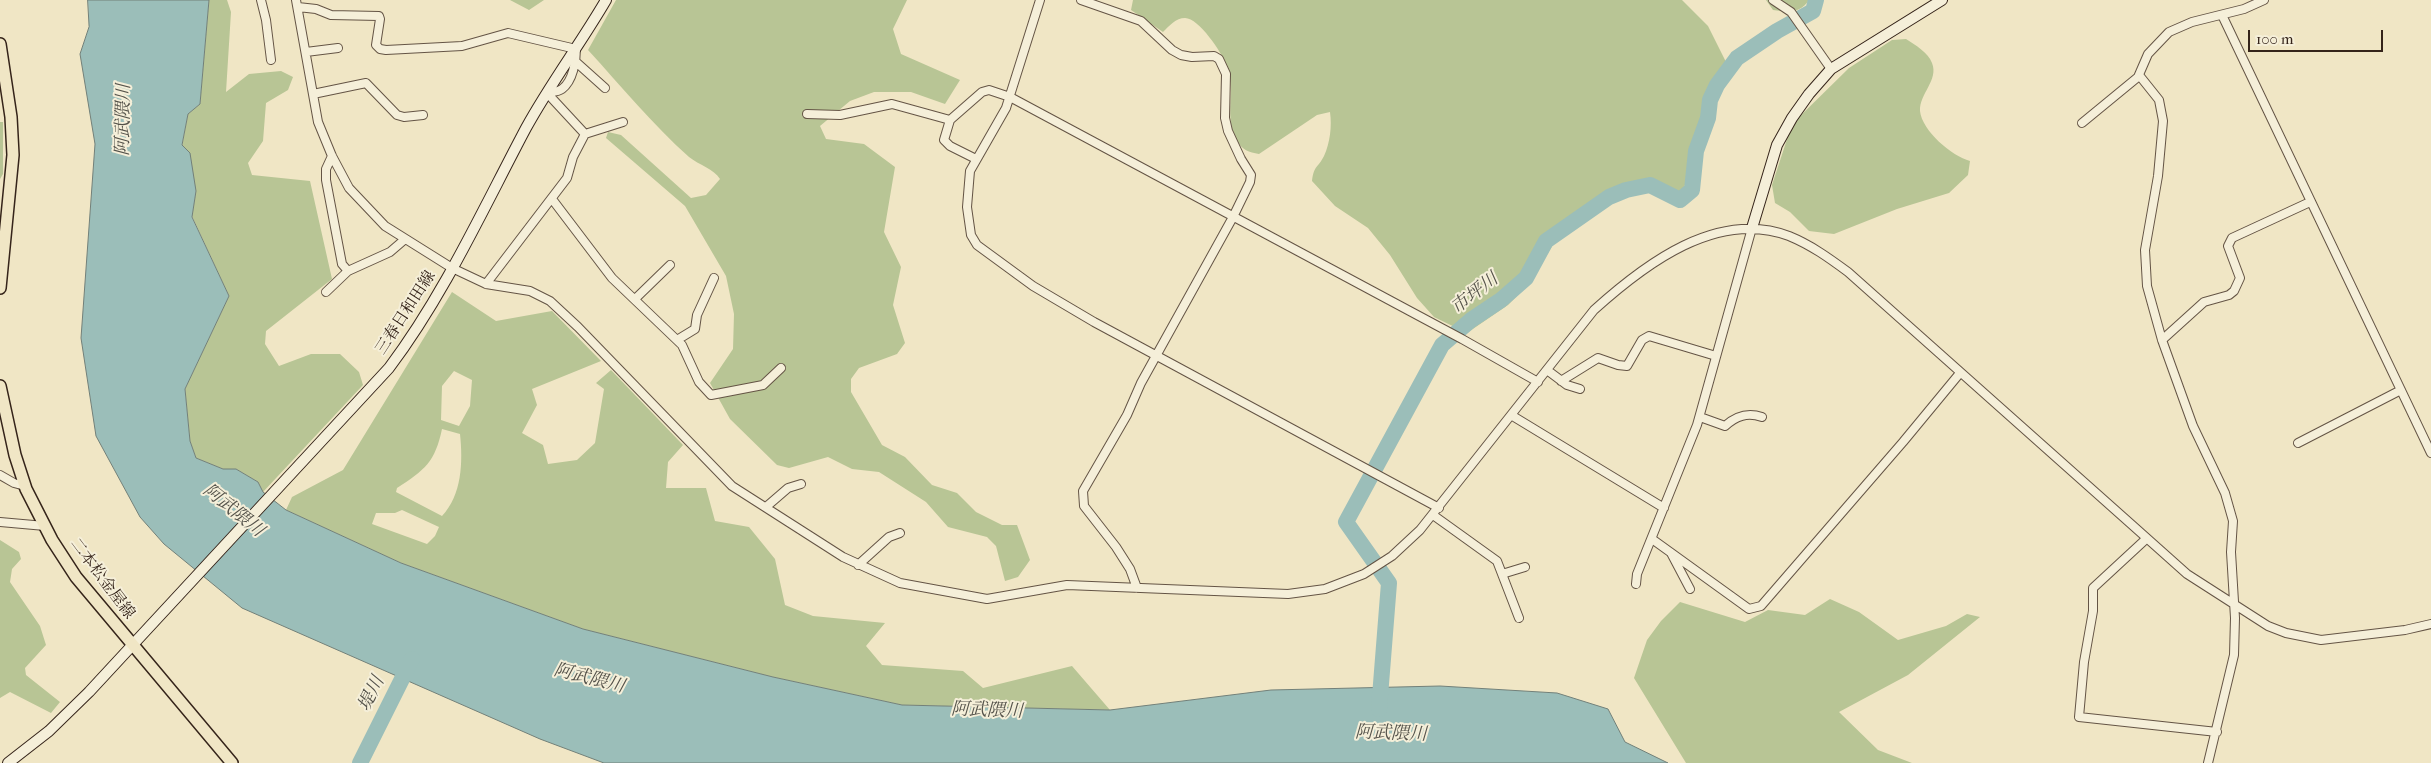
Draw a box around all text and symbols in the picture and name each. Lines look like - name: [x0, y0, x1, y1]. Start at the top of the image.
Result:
- scale bar: [2251, 20, 2386, 52]
- text: 100 m: [2256, 30, 2294, 48]
- water label: 阿武隈川: [113, 84, 135, 156]
- street label: 三春日和田線: [372, 268, 440, 358]
- water label: 市坪川: [1447, 269, 1503, 319]
- water label: 阿武隈川: [198, 480, 268, 542]
- street label: 二本松金屋線: [65, 535, 139, 623]
- water label: 阿武隈川: [551, 660, 627, 698]
- water label: 堤川: [354, 673, 390, 715]
- water label: 阿武隈川: [951, 699, 1023, 723]
- water label: 阿武隈川: [1355, 722, 1427, 746]

